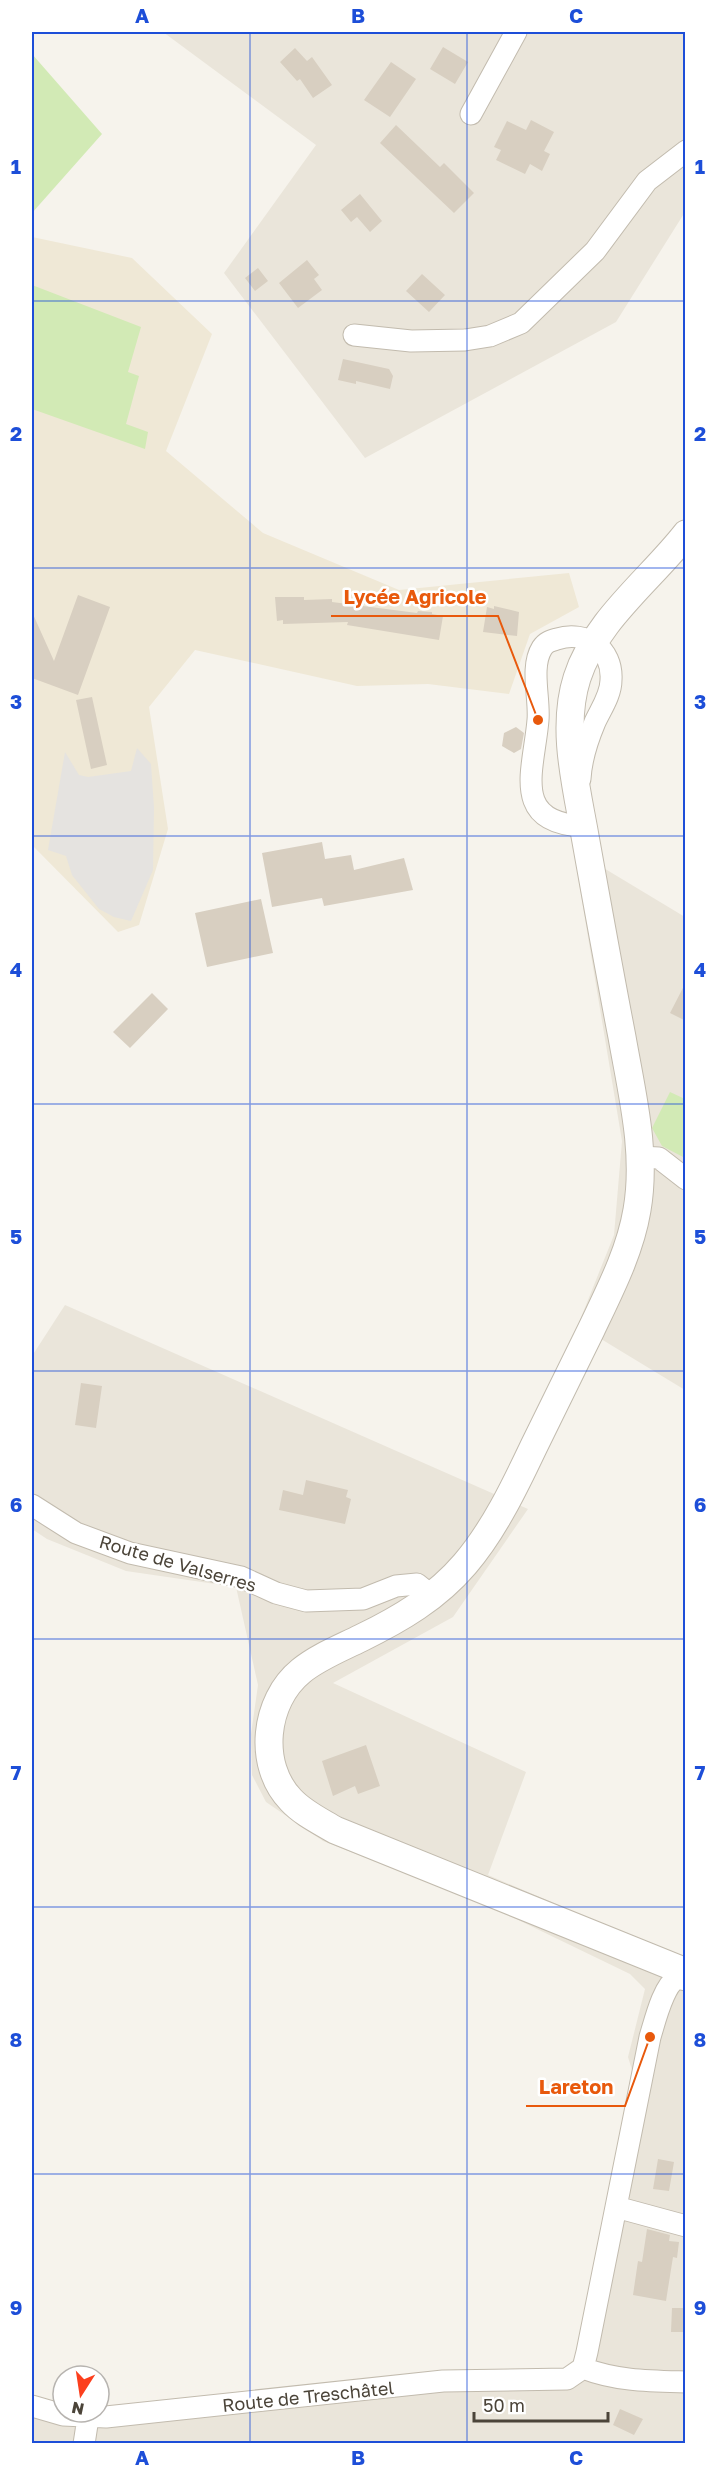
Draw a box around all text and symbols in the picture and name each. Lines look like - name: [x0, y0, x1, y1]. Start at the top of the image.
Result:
- text: A: [135, 3, 149, 27]
- text: B: [351, 3, 365, 27]
- text: C: [569, 3, 583, 27]
- text: 1: [11, 154, 21, 178]
- text: 1: [695, 154, 705, 178]
- text: 2: [10, 421, 22, 445]
- text: 2: [694, 421, 706, 445]
- callout: Lycée Agricole: [331, 578, 498, 616]
- text: Lycée Agricole: [343, 584, 487, 608]
- text: 3: [10, 689, 22, 713]
- text: 3: [694, 689, 706, 713]
- text: 4: [10, 957, 22, 981]
- text: 4: [694, 957, 706, 981]
- text: 5: [10, 1224, 22, 1248]
- text: 5: [694, 1224, 706, 1248]
- text: 6: [10, 1492, 22, 1516]
- text: 6: [694, 1492, 706, 1516]
- street label: Route de Valserres: [97, 1530, 259, 1596]
- text: 7: [11, 1760, 22, 1784]
- text: 7: [695, 1760, 706, 1784]
- text: 8: [10, 2027, 22, 2051]
- text: 8: [694, 2027, 706, 2051]
- callout: Lareton: [526, 2068, 625, 2106]
- text: Lareton: [539, 2074, 613, 2098]
- text: 9: [10, 2295, 22, 2319]
- text: 9: [694, 2295, 706, 2319]
- north arrow: [51, 2364, 111, 2424]
- street label: Route de Treschâtel: [221, 2376, 395, 2416]
- scale bar: [474, 2385, 608, 2423]
- text: 50 m: [483, 2394, 525, 2416]
- text: N: [70, 2398, 86, 2420]
- text: A: [135, 2445, 149, 2469]
- text: B: [351, 2445, 365, 2469]
- text: C: [569, 2445, 583, 2469]

